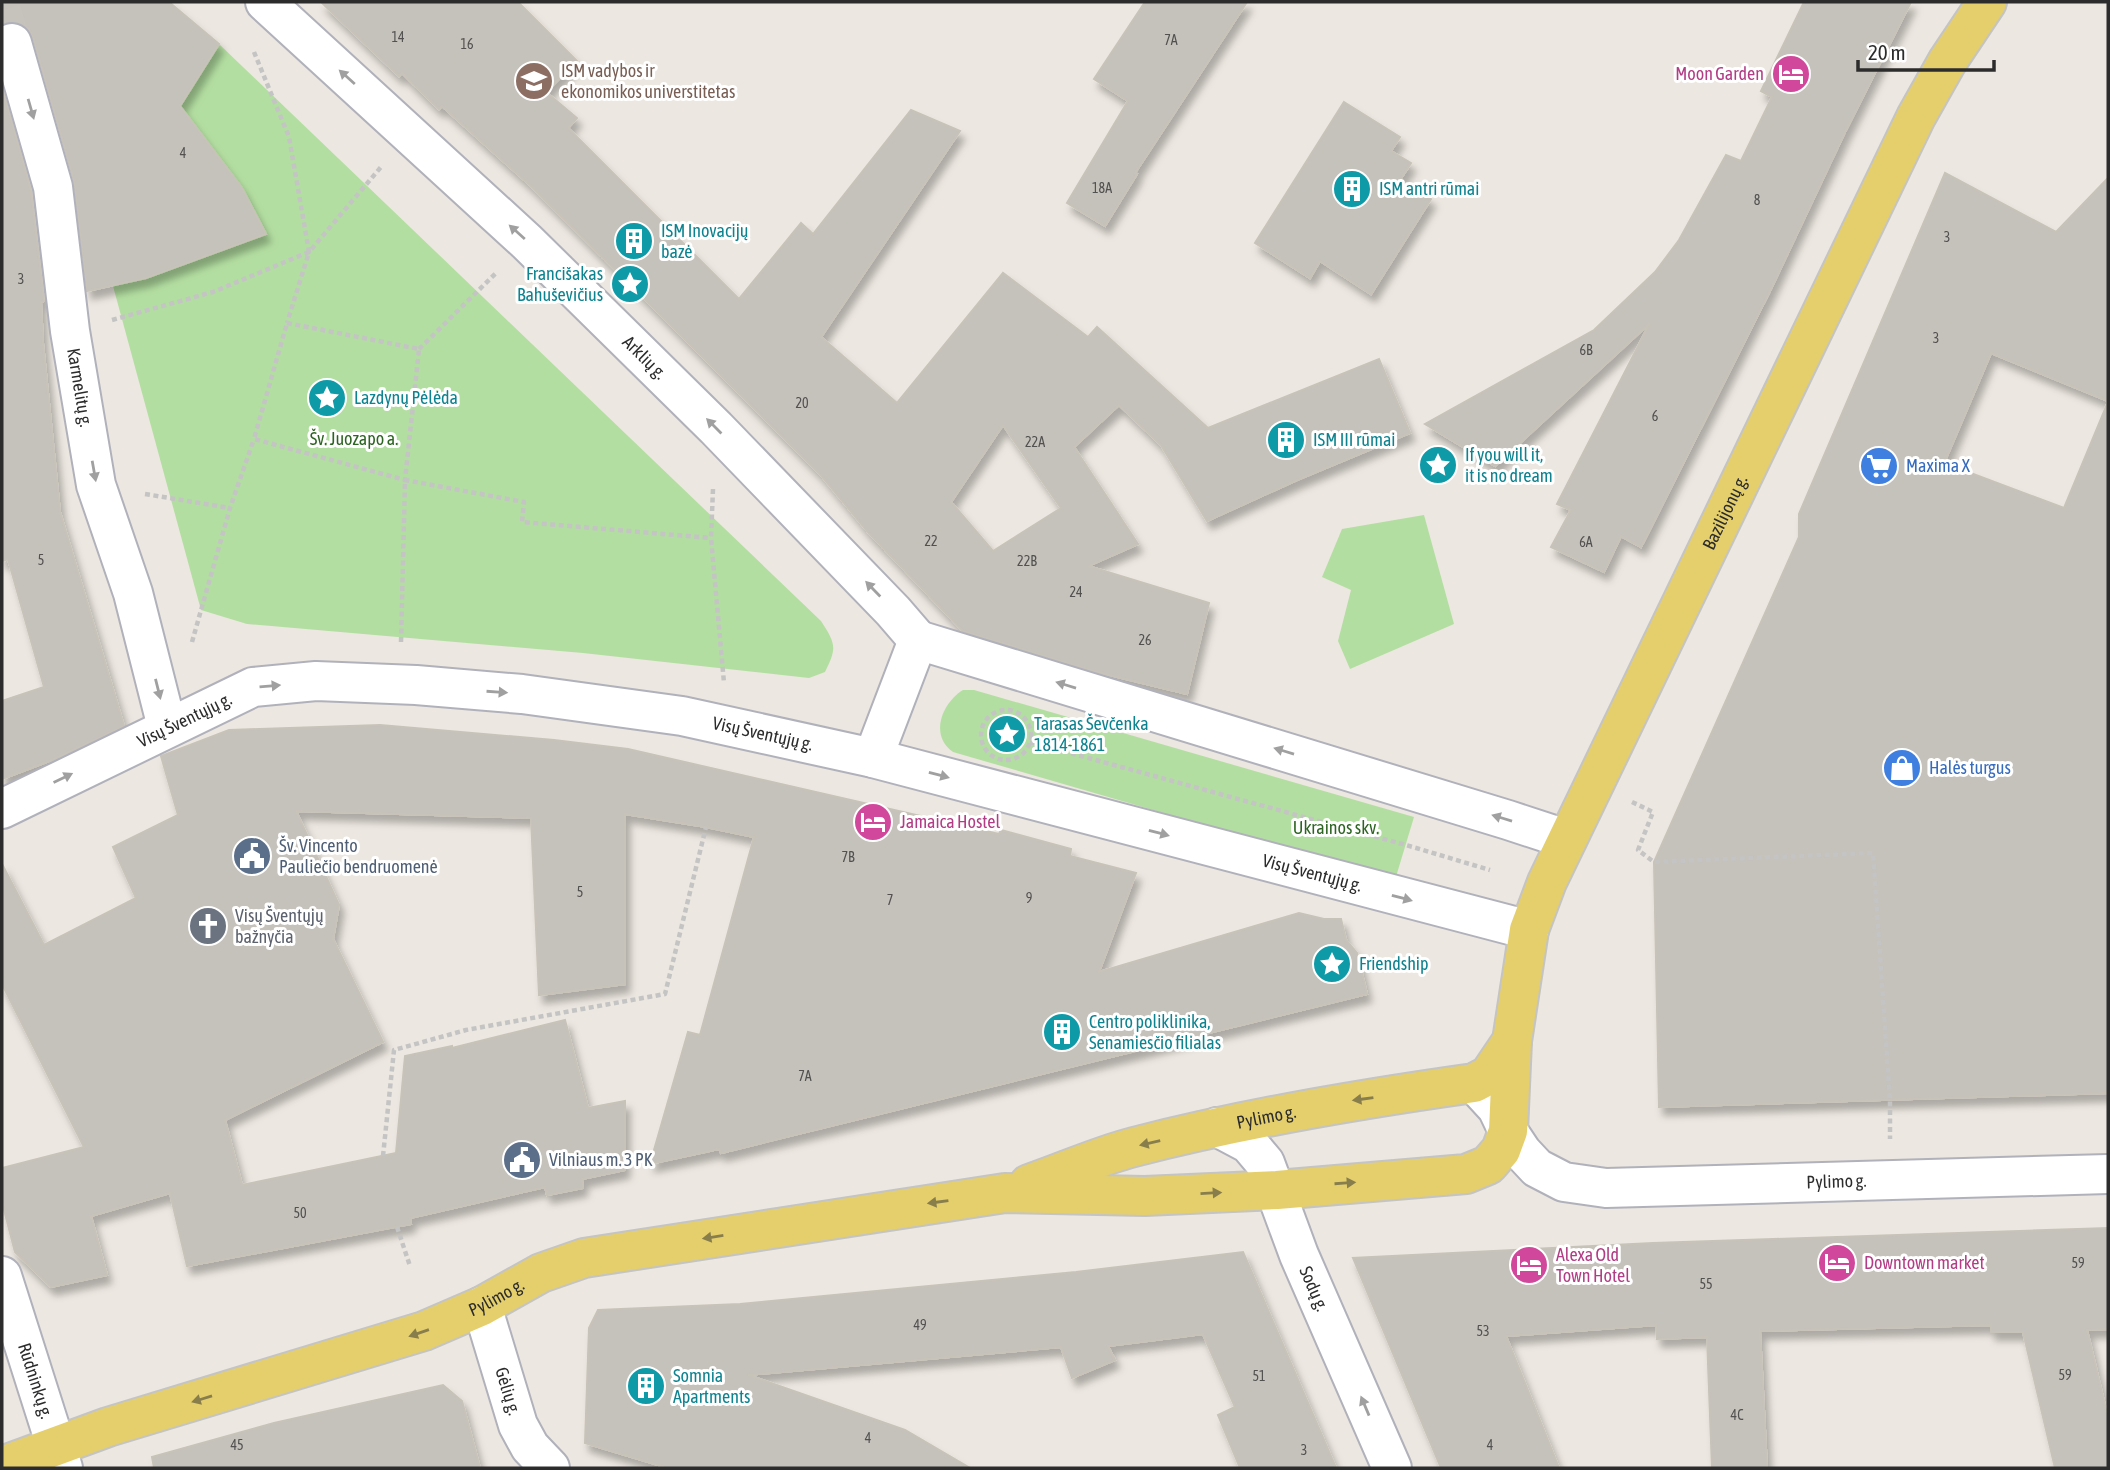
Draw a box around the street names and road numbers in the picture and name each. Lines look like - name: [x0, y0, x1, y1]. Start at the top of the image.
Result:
- street label: Arklių g.: [618, 331, 671, 383]
- street label: Karmelitų g.: [63, 346, 97, 428]
- street label: Bazilijonų g.: [1698, 472, 1752, 553]
- street label: Visų Šventųjų g.: [134, 688, 235, 752]
- street label: Visų Šventųjų g.: [711, 712, 815, 754]
- street label: Visų Šventųjų g.: [1260, 850, 1364, 896]
- street label: Pylimo g.: [1235, 1101, 1298, 1133]
- street label: Pylimo g.: [1806, 1170, 1867, 1192]
- street label: Sodų g.: [1295, 1263, 1333, 1314]
- street label: Pylimo g.: [465, 1274, 528, 1320]
- street label: Rūdninkų g.: [14, 1340, 58, 1421]
- street label: Gėlių g.: [491, 1365, 525, 1417]

